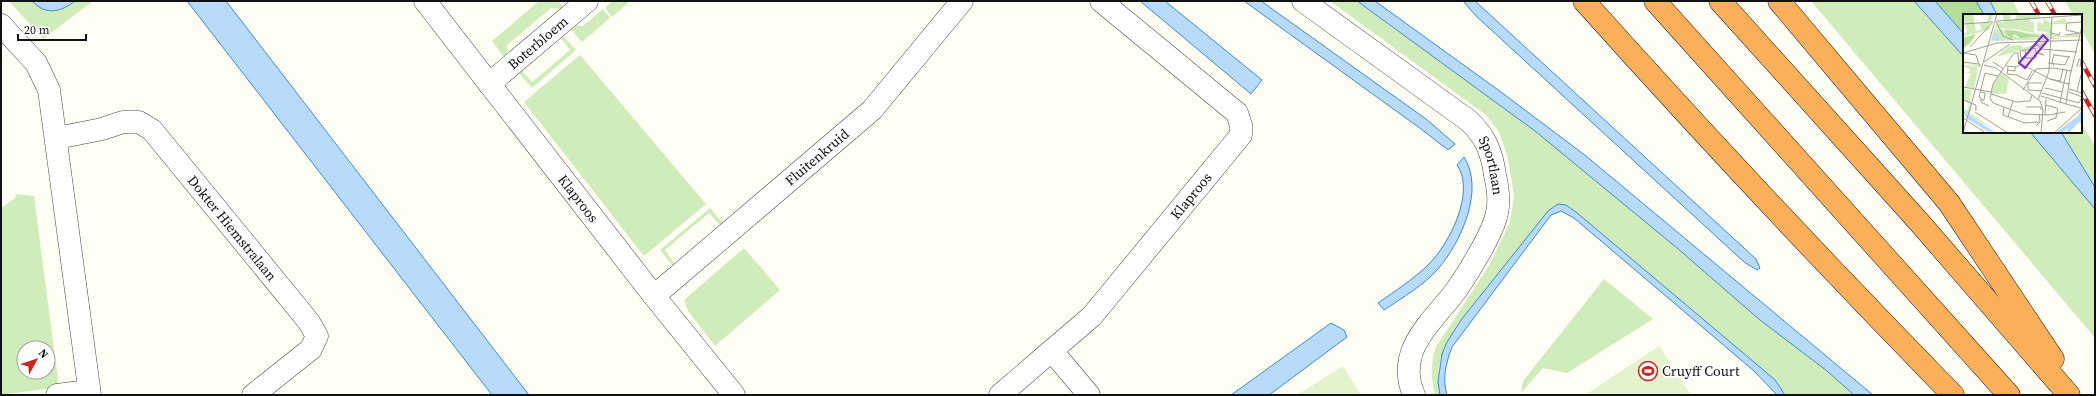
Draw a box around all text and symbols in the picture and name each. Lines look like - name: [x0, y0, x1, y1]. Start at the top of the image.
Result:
- street label: Boterbloem: [503, 11, 573, 74]
- inset map: [1963, 14, 2082, 133]
- scale bar: [18, 16, 86, 42]
- text: 20 m: [24, 22, 50, 38]
- street label: Fluitenkruid: [780, 124, 853, 190]
- street label: Sportlaan: [1474, 132, 1508, 196]
- street label: Klaproos: [1166, 168, 1216, 224]
- street label: Klaproos: [553, 170, 603, 227]
- street label: Dokter Hiemstralaan: [183, 171, 282, 286]
- north arrow: [16, 340, 56, 380]
- text: N: [35, 346, 52, 362]
- sports icon: Cruyff Court: [1637, 360, 1659, 382]
- place label: Cruyff Court: [1662, 361, 1740, 381]

